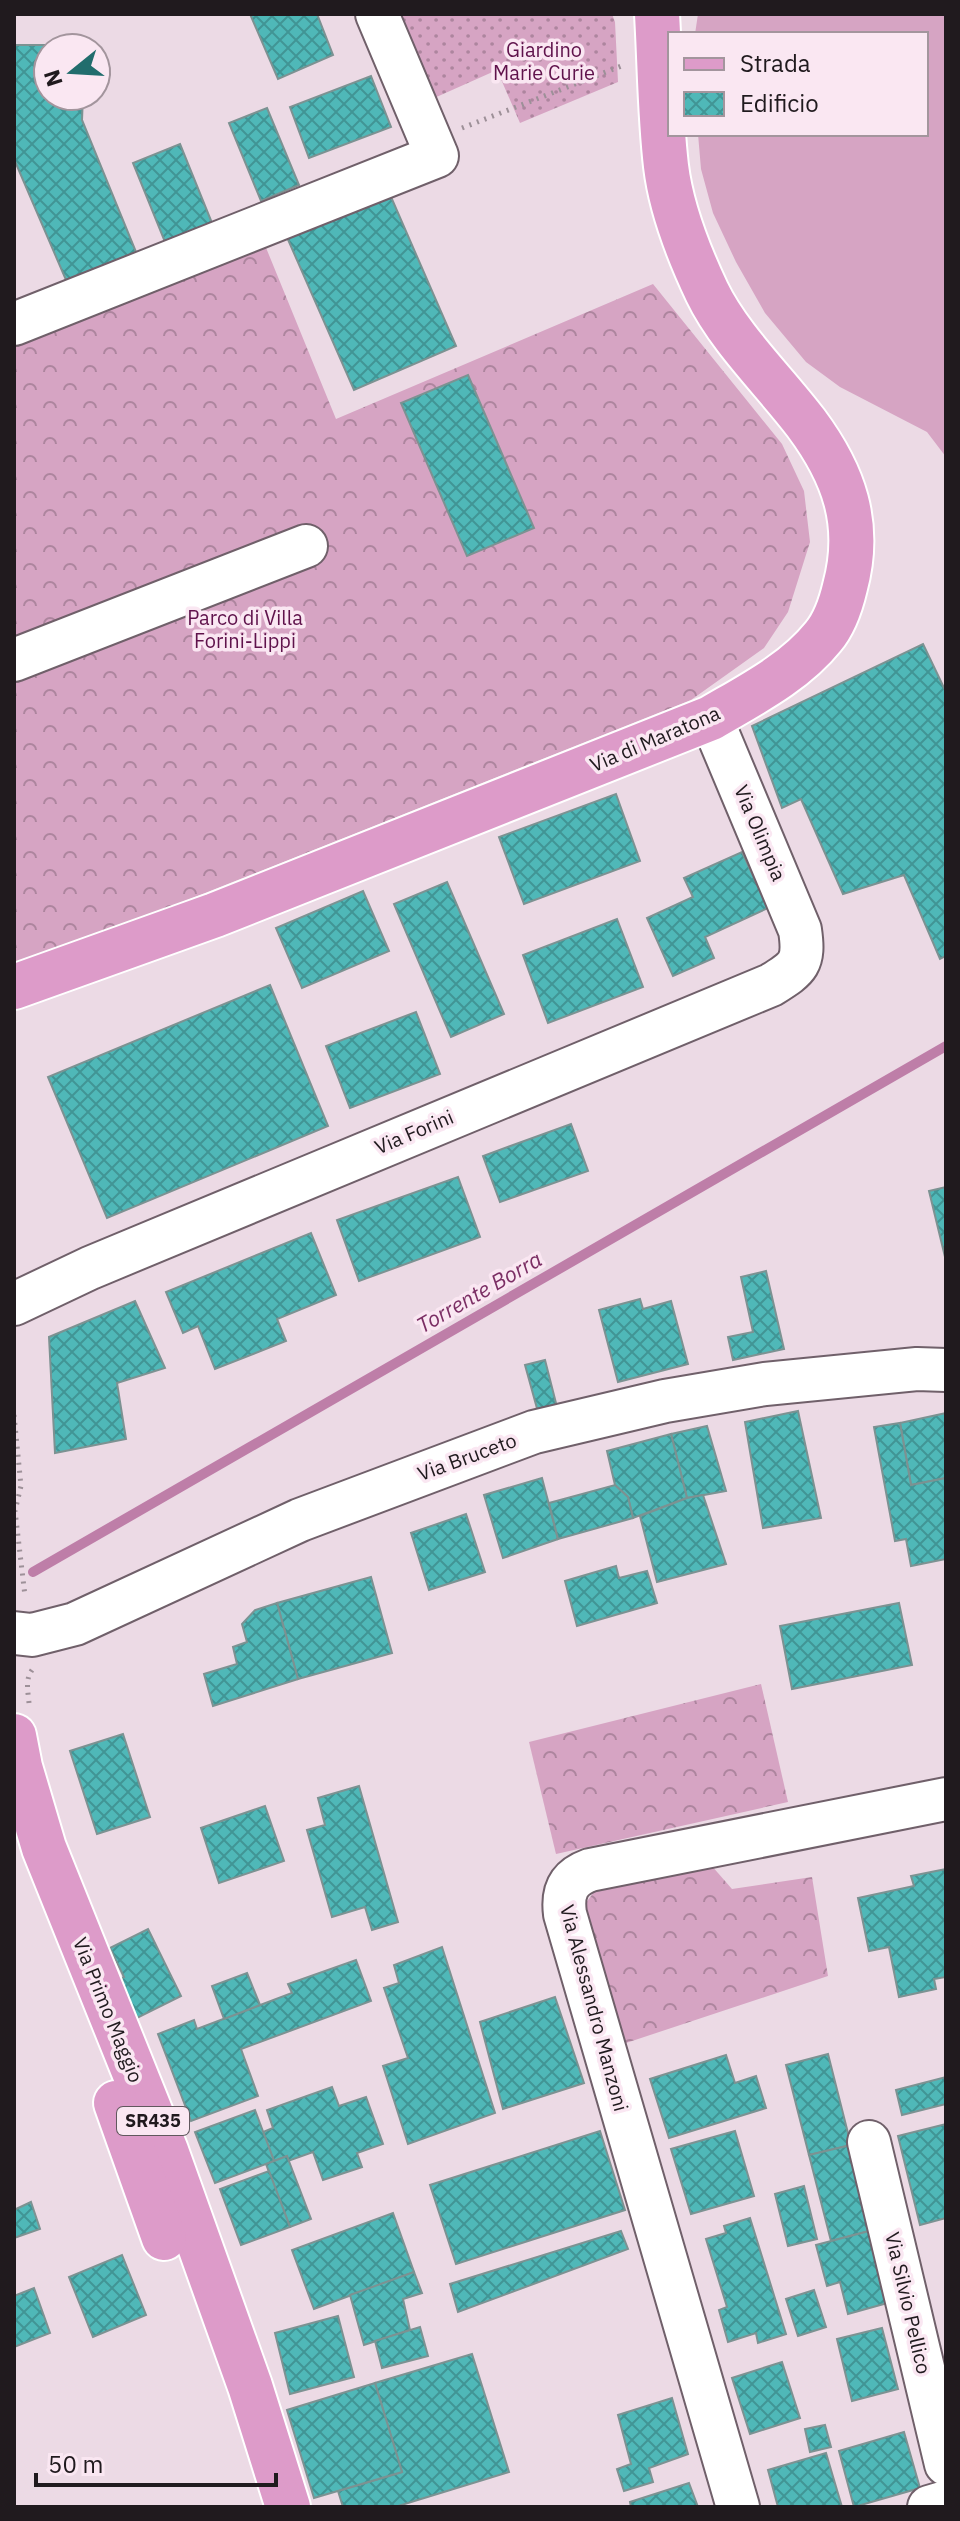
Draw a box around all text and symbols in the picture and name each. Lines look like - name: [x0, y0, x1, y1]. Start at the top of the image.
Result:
- north arrow: [32, 32, 112, 112]
- legend: [668, 32, 928, 136]
- park label: Giardino Marie Curie: [493, 36, 595, 86]
- text: Strada: [740, 47, 811, 79]
- text: N: [36, 66, 69, 90]
- text: Edificio: [740, 87, 819, 119]
- park label: Parco di Villa Forini-Lippi: [187, 604, 303, 654]
- street label: Via di Maratona: [586, 699, 724, 778]
- street label: Via Olimpia: [728, 781, 793, 885]
- street label: Via Forini: [370, 1103, 457, 1160]
- water label: Torrente Borra: [411, 1244, 547, 1339]
- street label: Via Bruceto: [414, 1426, 520, 1487]
- street label: Via Alessandro Manzoni: [554, 1902, 635, 2114]
- street label: Via Primo Maggio: [67, 1933, 150, 2086]
- road number: SR435: [117, 2107, 189, 2135]
- street label: Via Silvio Pellico: [879, 2229, 938, 2376]
- scale bar: [36, 2437, 276, 2487]
- text: 50 m: [48, 2448, 103, 2480]

